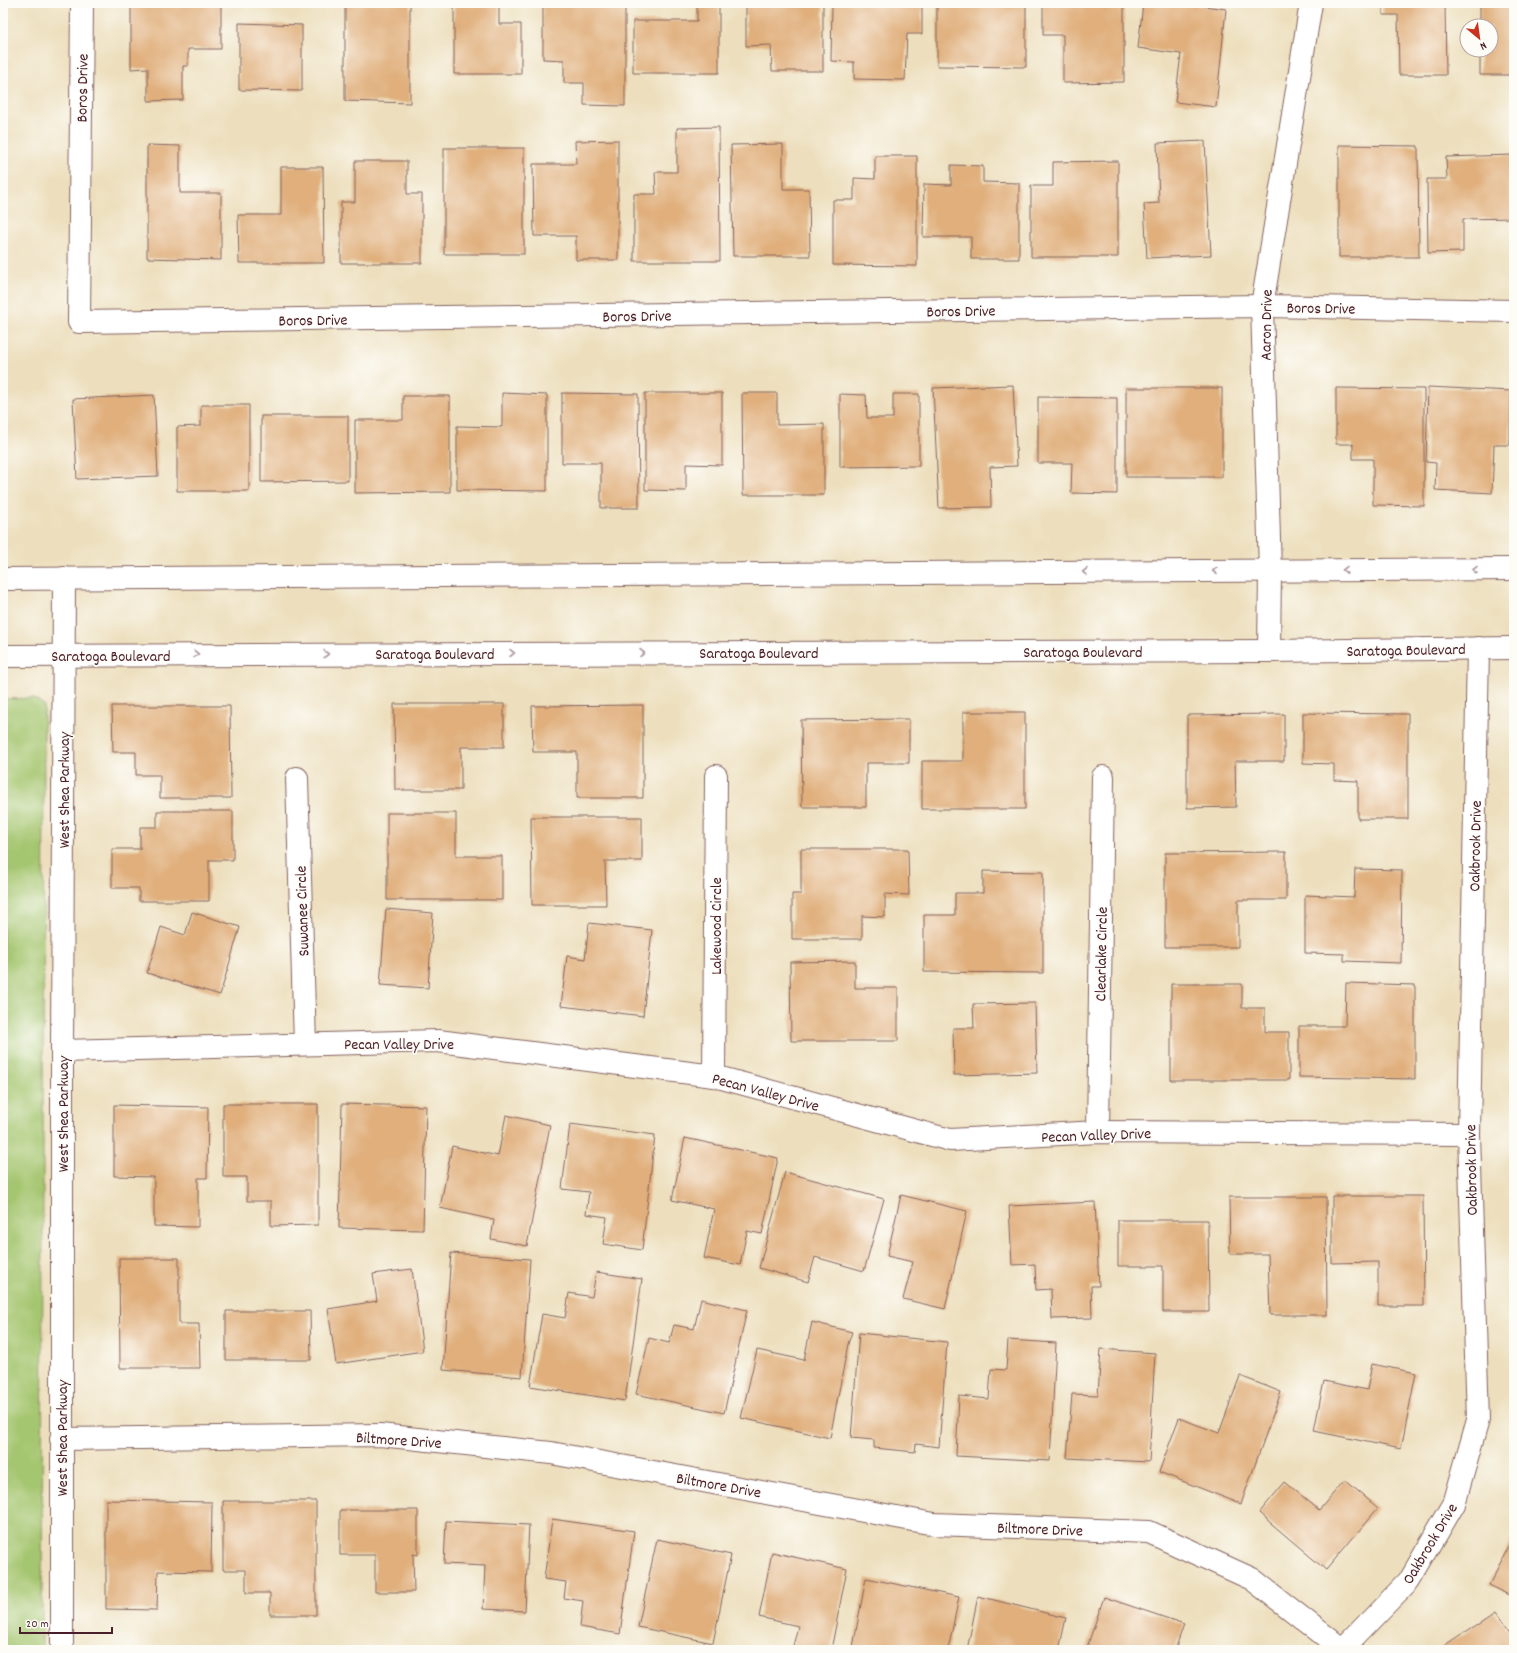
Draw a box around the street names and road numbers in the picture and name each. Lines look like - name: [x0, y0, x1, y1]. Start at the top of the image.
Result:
- street label: Boros Drive: [71, 53, 96, 123]
- street label: Aaron Drive: [1255, 289, 1280, 361]
- street label: Boros Drive: [1286, 297, 1356, 322]
- street label: Boros Drive: [926, 300, 996, 325]
- street label: Boros Drive: [602, 305, 672, 330]
- street label: Boros Drive: [278, 309, 348, 334]
- street label: Saratoga Boulevard: [1346, 639, 1466, 664]
- street label: Saratoga Boulevard: [1023, 642, 1143, 665]
- street label: Saratoga Boulevard: [699, 643, 819, 666]
- street label: Saratoga Boulevard: [375, 644, 495, 667]
- street label: Saratoga Boulevard: [51, 646, 171, 669]
- street label: West Shea Parkway: [54, 731, 77, 848]
- street label: Oakbrook Drive: [1464, 800, 1489, 892]
- street label: Suwanee Circle: [290, 865, 317, 957]
- street label: Lakewood Circle: [706, 877, 729, 975]
- street label: Clearlake Circle: [1090, 906, 1115, 1002]
- street label: Pecan Valley Drive: [344, 1034, 454, 1057]
- street label: West Shea Parkway: [53, 1055, 76, 1172]
- street label: Pecan Valley Drive: [709, 1068, 822, 1119]
- street label: Pecan Valley Drive: [1041, 1123, 1152, 1150]
- street label: Oakbrook Drive: [1460, 1124, 1485, 1216]
- street label: West Shea Parkway: [52, 1379, 75, 1496]
- street label: Biltmore Drive: [355, 1427, 442, 1456]
- street label: Biltmore Drive: [674, 1468, 763, 1505]
- street label: Oakbrook Drive: [1398, 1499, 1465, 1589]
- street label: Biltmore Drive: [997, 1518, 1083, 1543]

